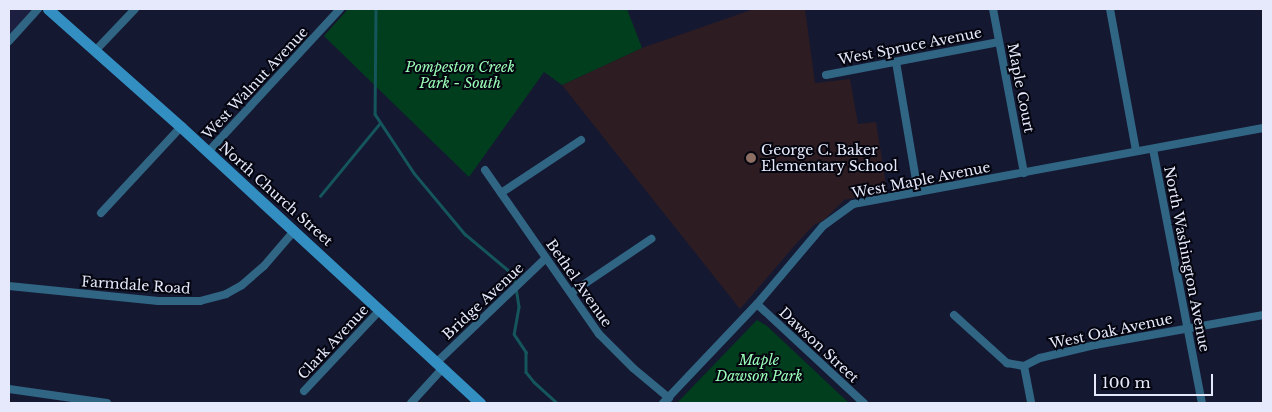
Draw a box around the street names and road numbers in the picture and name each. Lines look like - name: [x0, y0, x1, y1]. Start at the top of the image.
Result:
- street label: West Walnut Avenue: [198, 23, 312, 143]
- street label: West Spruce Avenue: [837, 24, 983, 68]
- street label: Maple Court: [1004, 42, 1038, 134]
- street label: North Church Street: [216, 139, 336, 249]
- street label: West Maple Avenue: [850, 158, 992, 202]
- street label: North Washington Avenue: [1161, 164, 1213, 354]
- street label: Bethel Avenue: [542, 236, 616, 330]
- street label: Bridge Avenue: [439, 259, 527, 343]
- street label: Farmdale Road: [81, 273, 191, 297]
- street label: Clark Avenue: [294, 301, 372, 383]
- street label: Dawson Street: [776, 304, 862, 386]
- street label: West Oak Avenue: [1048, 310, 1174, 352]

